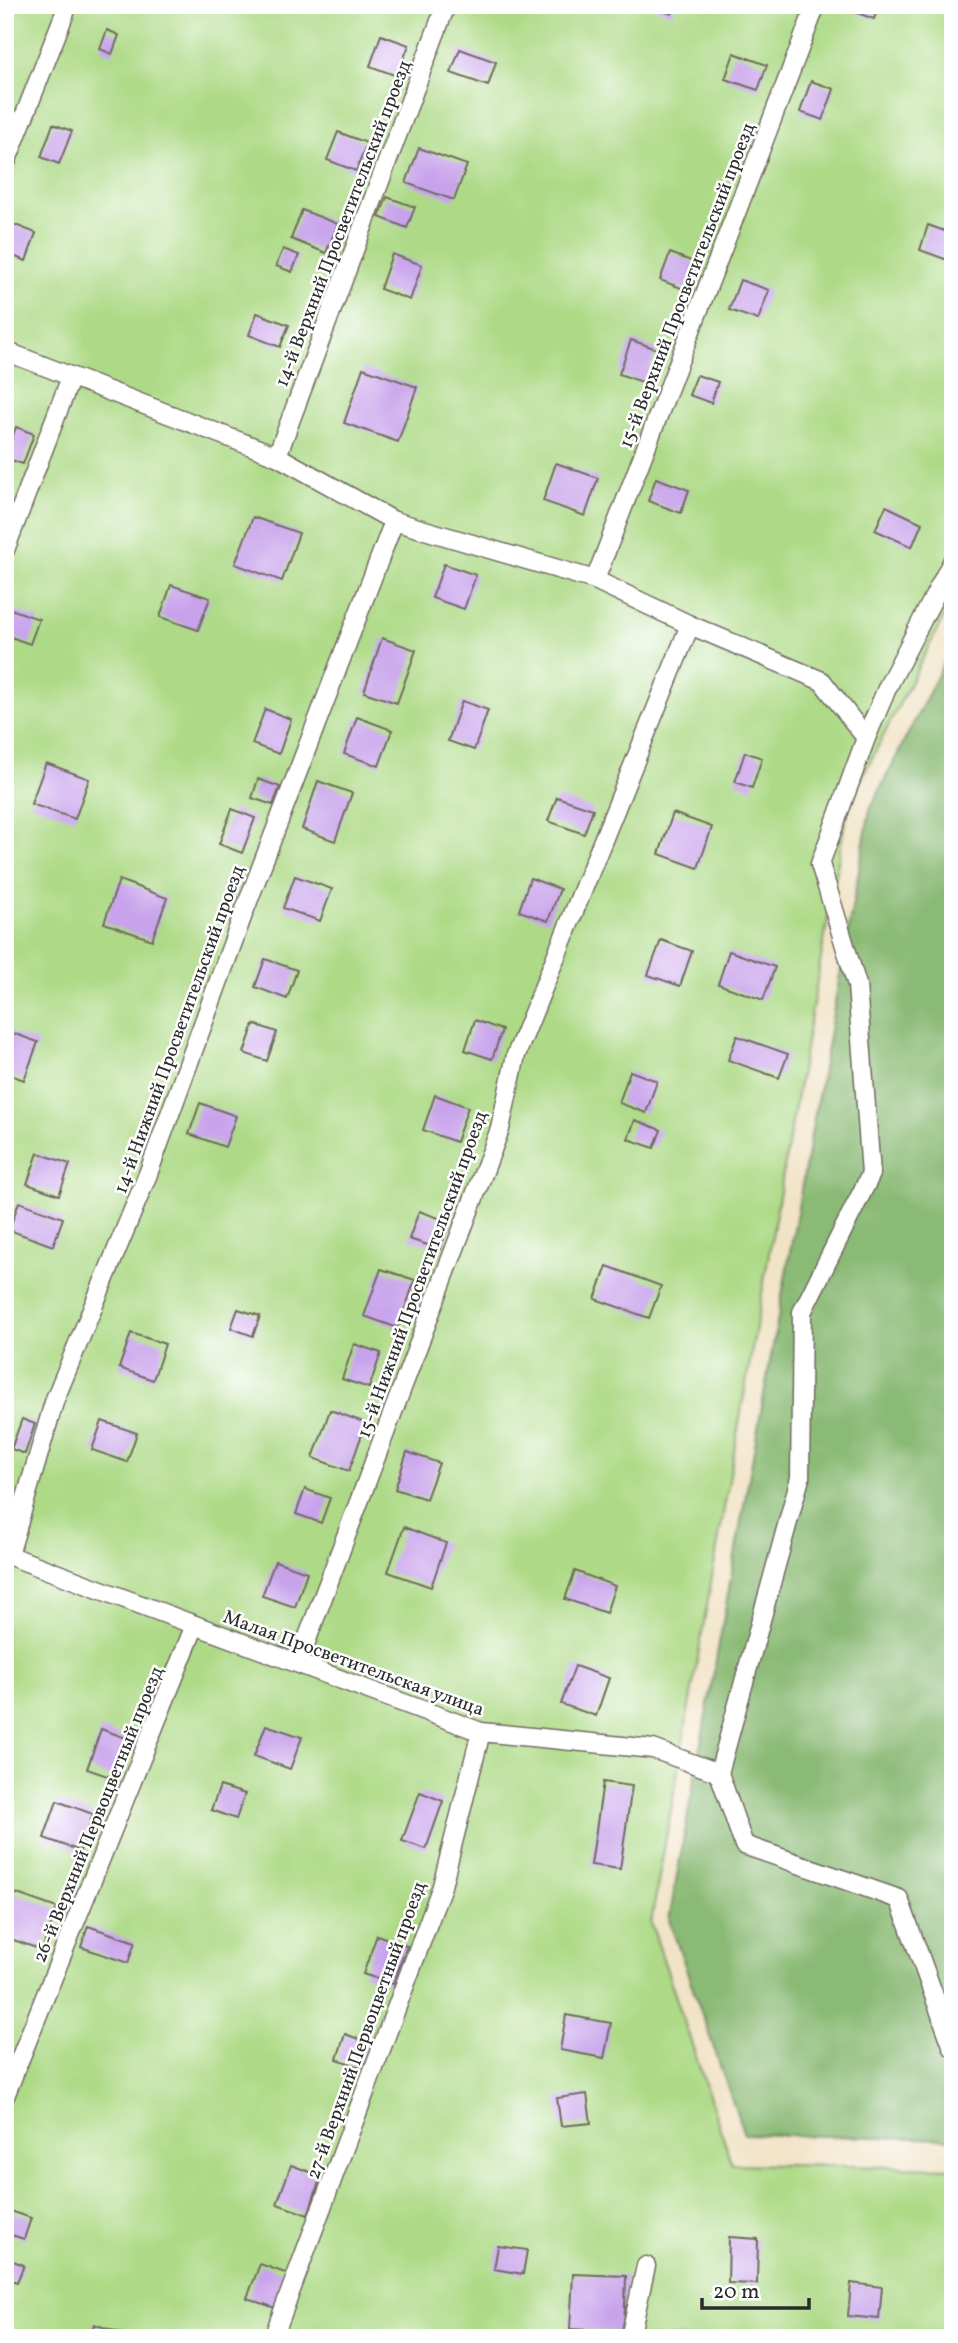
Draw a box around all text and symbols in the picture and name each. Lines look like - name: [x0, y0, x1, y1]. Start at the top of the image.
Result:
- street label: 14-й Верхний Просветительский проезд: [269, 56, 418, 391]
- street label: 15-й Верхний Просветительский проезд: [614, 119, 762, 452]
- street label: 14-й Нижний Просветительский проезд: [108, 862, 252, 1197]
- street label: 15-й Нижний Просветительский проезд: [351, 1107, 494, 1442]
- street label: Малая Просветительская улица: [219, 1604, 487, 1723]
- street label: 26-й Верхний Первоцветный проезд: [27, 1662, 170, 1967]
- street label: 27-й Верхний Первоцветный проезд: [301, 1878, 433, 2183]
- scale bar: [702, 2266, 809, 2310]
- text: 20 m: [713, 2278, 759, 2307]

